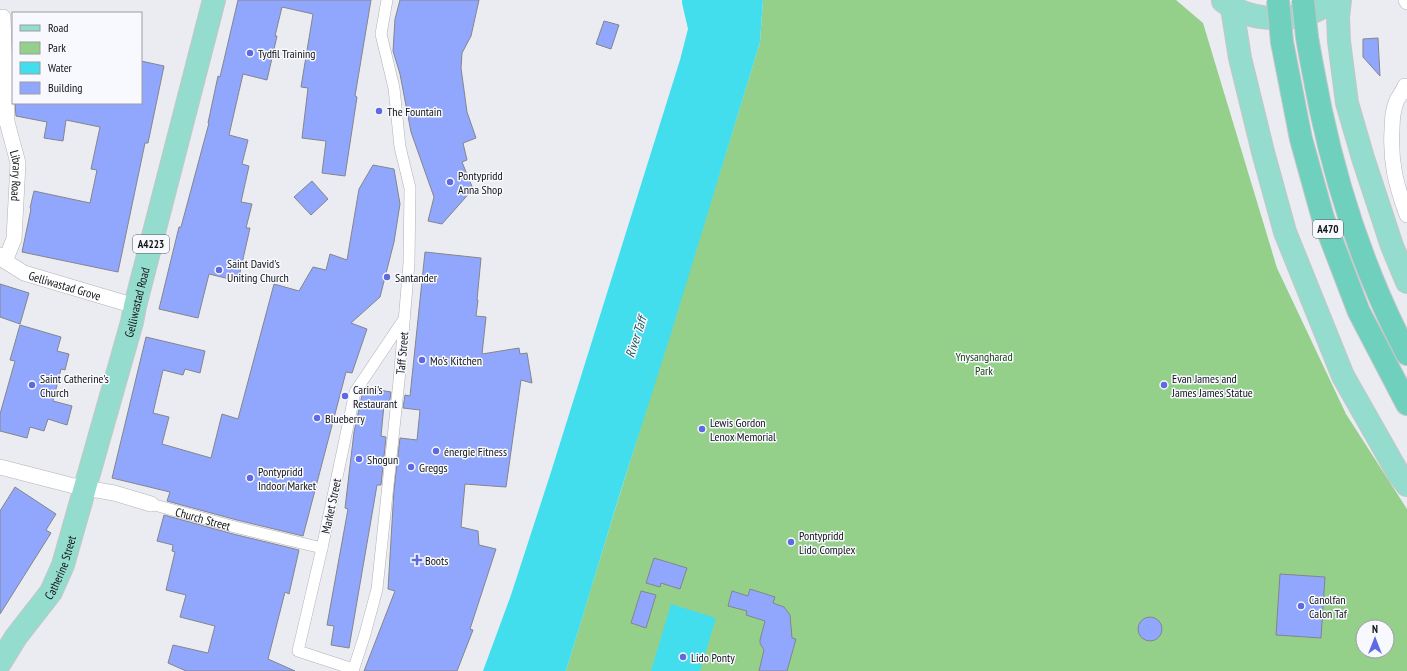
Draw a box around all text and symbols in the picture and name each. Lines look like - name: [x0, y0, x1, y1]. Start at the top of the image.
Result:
- legend: [12, 12, 142, 104]
- text: Road: [48, 20, 68, 35]
- text: Park: [48, 40, 66, 55]
- place label: Tydfil Training: [258, 46, 315, 61]
- marker: Tydfil Training: [245, 48, 255, 58]
- text: Water: [48, 60, 73, 75]
- text: Building: [48, 80, 83, 95]
- place label: The Fountain: [387, 104, 442, 119]
- marker: The Fountain: [374, 106, 384, 116]
- street label: Library Road: [7, 148, 26, 202]
- place label: Pontypridd Anna Shop: [458, 168, 503, 197]
- marker: Pontypridd Anna Shop: [445, 177, 455, 187]
- road number: A470: [1313, 220, 1343, 238]
- road number: A4223: [133, 235, 169, 253]
- place label: Saint David's Uniting Church: [227, 256, 289, 285]
- marker: Saint David's Uniting Church: [214, 265, 224, 275]
- street label: Gelliwastad Road: [121, 266, 152, 339]
- street label: Gelliwastad Grove: [27, 267, 103, 303]
- place label: Santander: [395, 270, 438, 285]
- marker: Santander: [382, 272, 392, 282]
- water label: River Taff: [621, 312, 651, 360]
- street label: Taff Street: [393, 330, 411, 375]
- park label: Ynysangharad Park: [955, 349, 1013, 378]
- place label: Mo's Kitchen: [430, 353, 482, 368]
- marker: Mo's Kitchen: [417, 355, 427, 365]
- place label: Saint Catherine's Church: [40, 371, 109, 400]
- place label: Evan James and James James Statue: [1171, 371, 1253, 400]
- marker: Saint Catherine's Church: [27, 380, 37, 390]
- marker: Evan James and James James Statue: [1159, 380, 1169, 390]
- place label: Carini's Restaurant: [353, 382, 398, 411]
- marker: Carini's Restaurant: [340, 391, 350, 401]
- place label: Blueberry: [325, 411, 365, 426]
- marker: Blueberry: [312, 413, 322, 423]
- place label: Lewis Gordon Lenox Memorial: [710, 415, 776, 444]
- marker: Lewis Gordon Lenox Memorial: [697, 424, 707, 434]
- place label: énergie Fitness: [444, 444, 507, 459]
- marker: énergie Fitness: [431, 446, 441, 456]
- place label: Shogun: [367, 452, 398, 467]
- marker: Shogun: [354, 454, 364, 464]
- place label: Greggs: [419, 460, 447, 475]
- marker: Greggs: [406, 462, 416, 472]
- place label: Pontypridd Indoor Market: [258, 464, 317, 493]
- marker: Pontypridd Indoor Market: [245, 473, 255, 483]
- street label: Market Street: [318, 476, 344, 535]
- street label: Church Street: [174, 504, 233, 533]
- place label: Pontypridd Lido Complex: [799, 528, 855, 557]
- street label: Catherine Street: [41, 533, 79, 602]
- marker: Pontypridd Lido Complex: [786, 537, 796, 547]
- place label: Boots: [425, 553, 448, 568]
- marker: Boots: [412, 555, 422, 565]
- place label: Canolfan Calon Taf: [1309, 592, 1348, 621]
- marker: Canolfan Calon Taf: [1296, 601, 1306, 611]
- north arrow: [1355, 619, 1395, 659]
- text: N: [1372, 622, 1378, 636]
- place label: Lido Ponty: [691, 650, 735, 665]
- marker: Lido Ponty: [678, 652, 688, 662]

